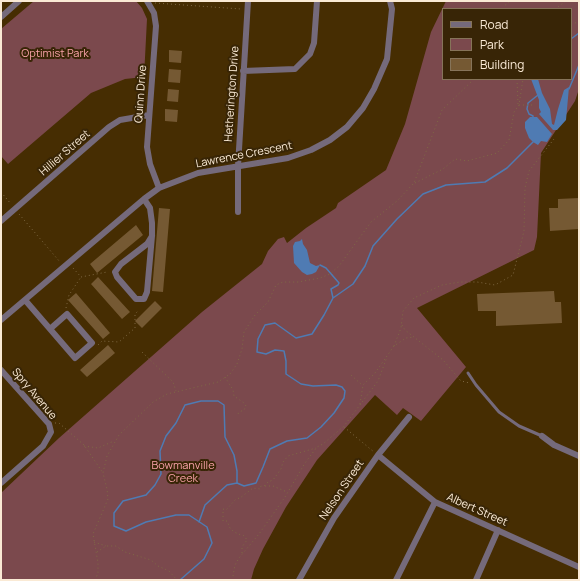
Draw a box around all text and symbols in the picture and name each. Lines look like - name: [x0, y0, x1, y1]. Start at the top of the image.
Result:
- legend: [442, 8, 572, 80]
- text: Road: [480, 16, 508, 33]
- text: Park: [480, 36, 504, 53]
- street label: Hetherington Drive: [222, 46, 242, 142]
- park label: Optimist Park: [21, 47, 89, 61]
- text: Building: [480, 56, 524, 73]
- street label: Quinn Drive: [132, 65, 150, 123]
- street label: Hillier Street: [37, 127, 93, 179]
- street label: Lawrence Crescent: [195, 139, 293, 171]
- street label: Spry Avenue: [9, 366, 59, 422]
- street label: Nelson Street: [317, 457, 367, 523]
- park label: Bowmanville Creek: [151, 459, 215, 485]
- street label: Albert Street: [444, 491, 510, 529]

